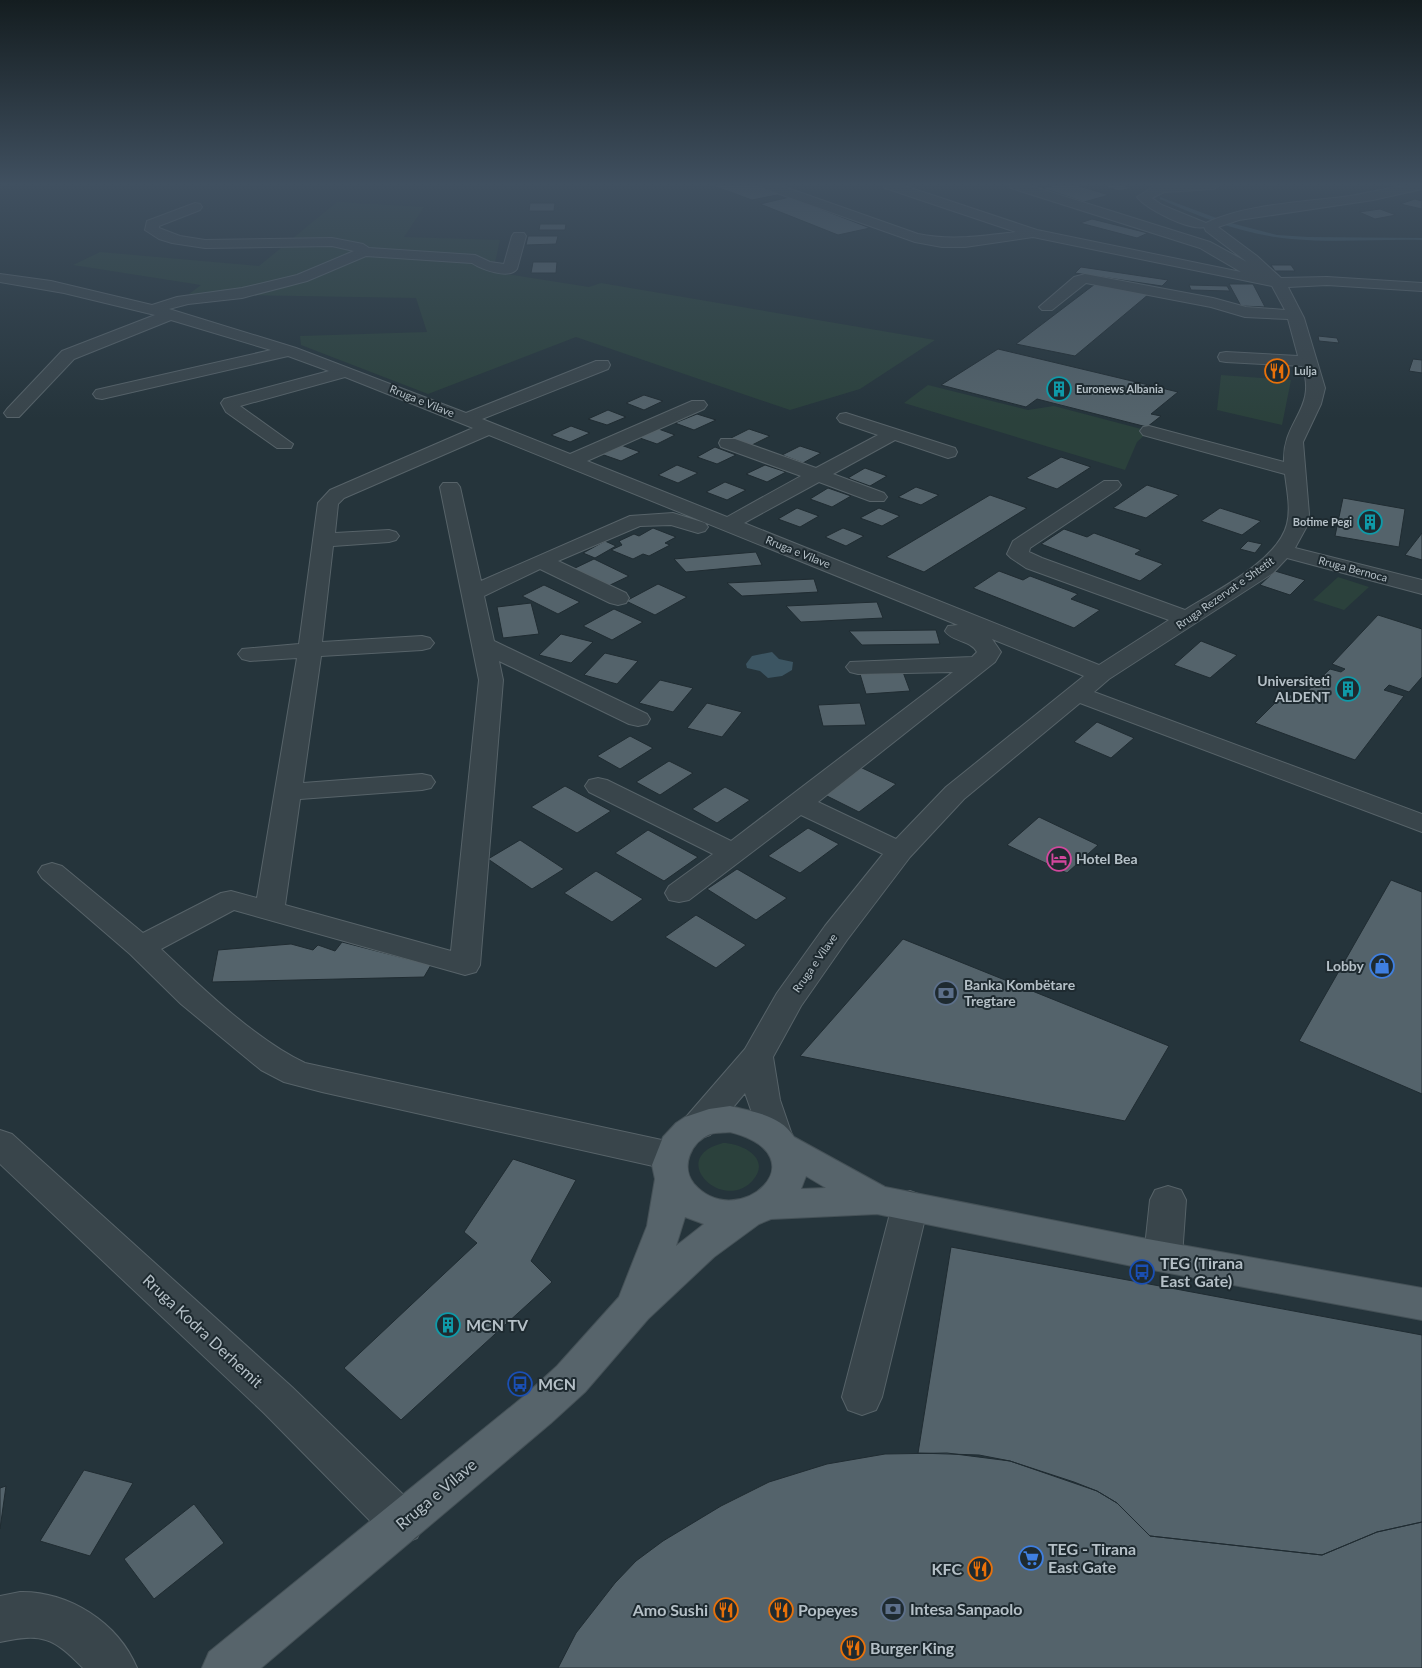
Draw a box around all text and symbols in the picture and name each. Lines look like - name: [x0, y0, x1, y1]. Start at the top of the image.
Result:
- restaurant icon: Lulja: [1264, 358, 1290, 384]
- place label: Lulja: [1294, 364, 1317, 377]
- building icon: Euronews Albania: [1046, 376, 1072, 402]
- street label: Rruga e Vilave: [388, 382, 457, 419]
- place label: Euronews Albania: [1076, 382, 1163, 395]
- building icon: Botime Pegi: [1357, 509, 1383, 535]
- place label: Botime Pegi: [1293, 515, 1352, 528]
- street label: Rruga e Vilave: [764, 533, 833, 570]
- street label: Rruga Bernoca: [1317, 553, 1389, 584]
- street label: Rruga Rezervat e Shtetit: [1173, 554, 1276, 631]
- place label: Universiteti ALDENT: [1257, 672, 1331, 705]
- building icon: Universiteti ALDENT: [1335, 676, 1361, 702]
- hotel icon: Hotel Bea: [1046, 846, 1072, 872]
- place label: Hotel Bea: [1076, 850, 1138, 867]
- street label: Rruga e Vilave: [790, 931, 840, 995]
- shop icon: Lobby: [1369, 953, 1395, 979]
- place label: Lobby: [1326, 957, 1365, 974]
- place label: Banka Kombëtare Tregtare: [964, 976, 1076, 1009]
- bank icon: Banka Kombëtare Tregtare: [933, 980, 959, 1006]
- place label: TEG (Tirana East Gate): [1160, 1253, 1243, 1290]
- bus stop icon: TEG (Tirana East Gate): [1129, 1259, 1155, 1285]
- street label: Rruga Kodra Derhemit: [139, 1270, 268, 1391]
- building icon: MCN TV: [435, 1312, 461, 1338]
- place label: MCN TV: [466, 1315, 529, 1334]
- bus stop icon: MCN: [507, 1371, 533, 1397]
- place label: MCN: [538, 1374, 576, 1393]
- street label: Rruga e Vilave: [391, 1454, 480, 1533]
- place label: TEG - Tirana East Gate: [1048, 1539, 1136, 1576]
- supermarket icon: TEG - Tirana East Gate: [1018, 1545, 1044, 1571]
- restaurant icon: KFC: [967, 1556, 993, 1582]
- place label: KFC: [931, 1559, 962, 1578]
- bank icon: Intesa Sanpaolo: [880, 1596, 906, 1622]
- restaurant icon: Amo Sushi: [713, 1597, 739, 1623]
- restaurant icon: Popeyes: [768, 1597, 794, 1623]
- place label: Intesa Sanpaolo: [910, 1599, 1022, 1618]
- place label: Amo Sushi: [632, 1600, 708, 1619]
- place label: Popeyes: [798, 1600, 858, 1619]
- restaurant icon: Burger King: [840, 1635, 866, 1661]
- place label: Burger King: [870, 1638, 955, 1657]

